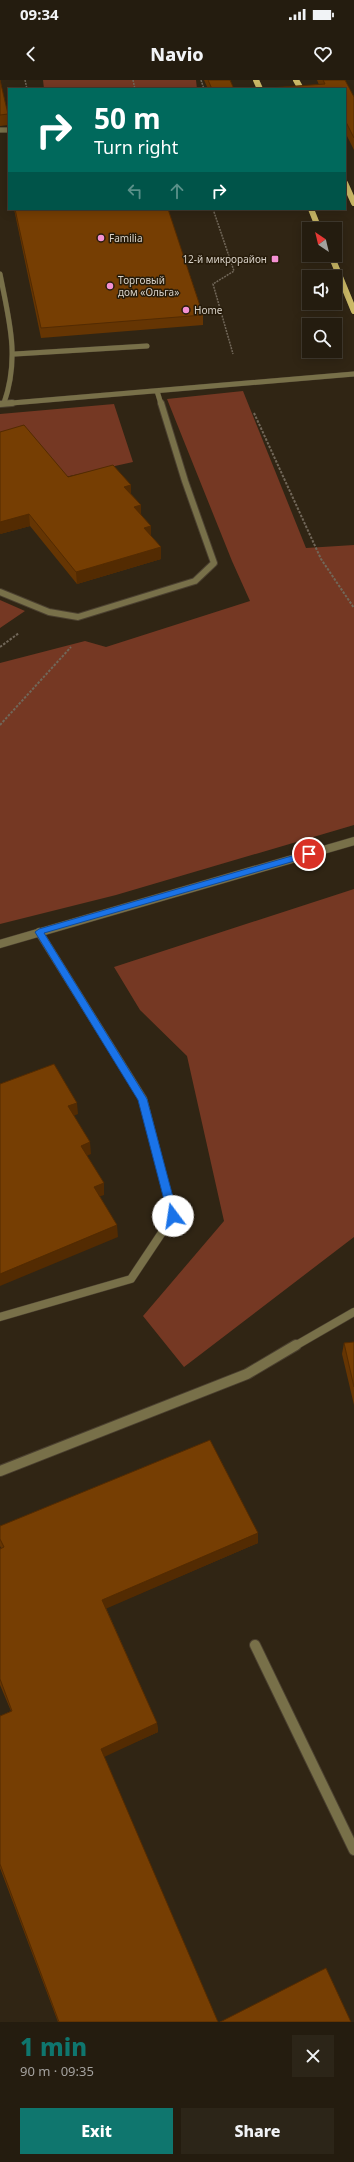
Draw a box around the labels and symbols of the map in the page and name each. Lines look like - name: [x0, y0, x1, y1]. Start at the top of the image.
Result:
- north arrow: [302, 222, 342, 262]
- place label: Familia: [109, 231, 143, 245]
- marker: Familia: [96, 233, 106, 243]
- place label: 12-й микрорайон: [182, 252, 267, 266]
- marker: 12-й микрорайон: [270, 254, 280, 264]
- place label: Торговый дом «Ольга»: [118, 273, 179, 299]
- marker: Торговый дом «Ольга»: [105, 281, 115, 291]
- place label: Home: [194, 303, 223, 317]
- marker: Home: [181, 305, 191, 315]
- pin: [292, 837, 326, 871]
- position arrow: [152, 1195, 194, 1237]

